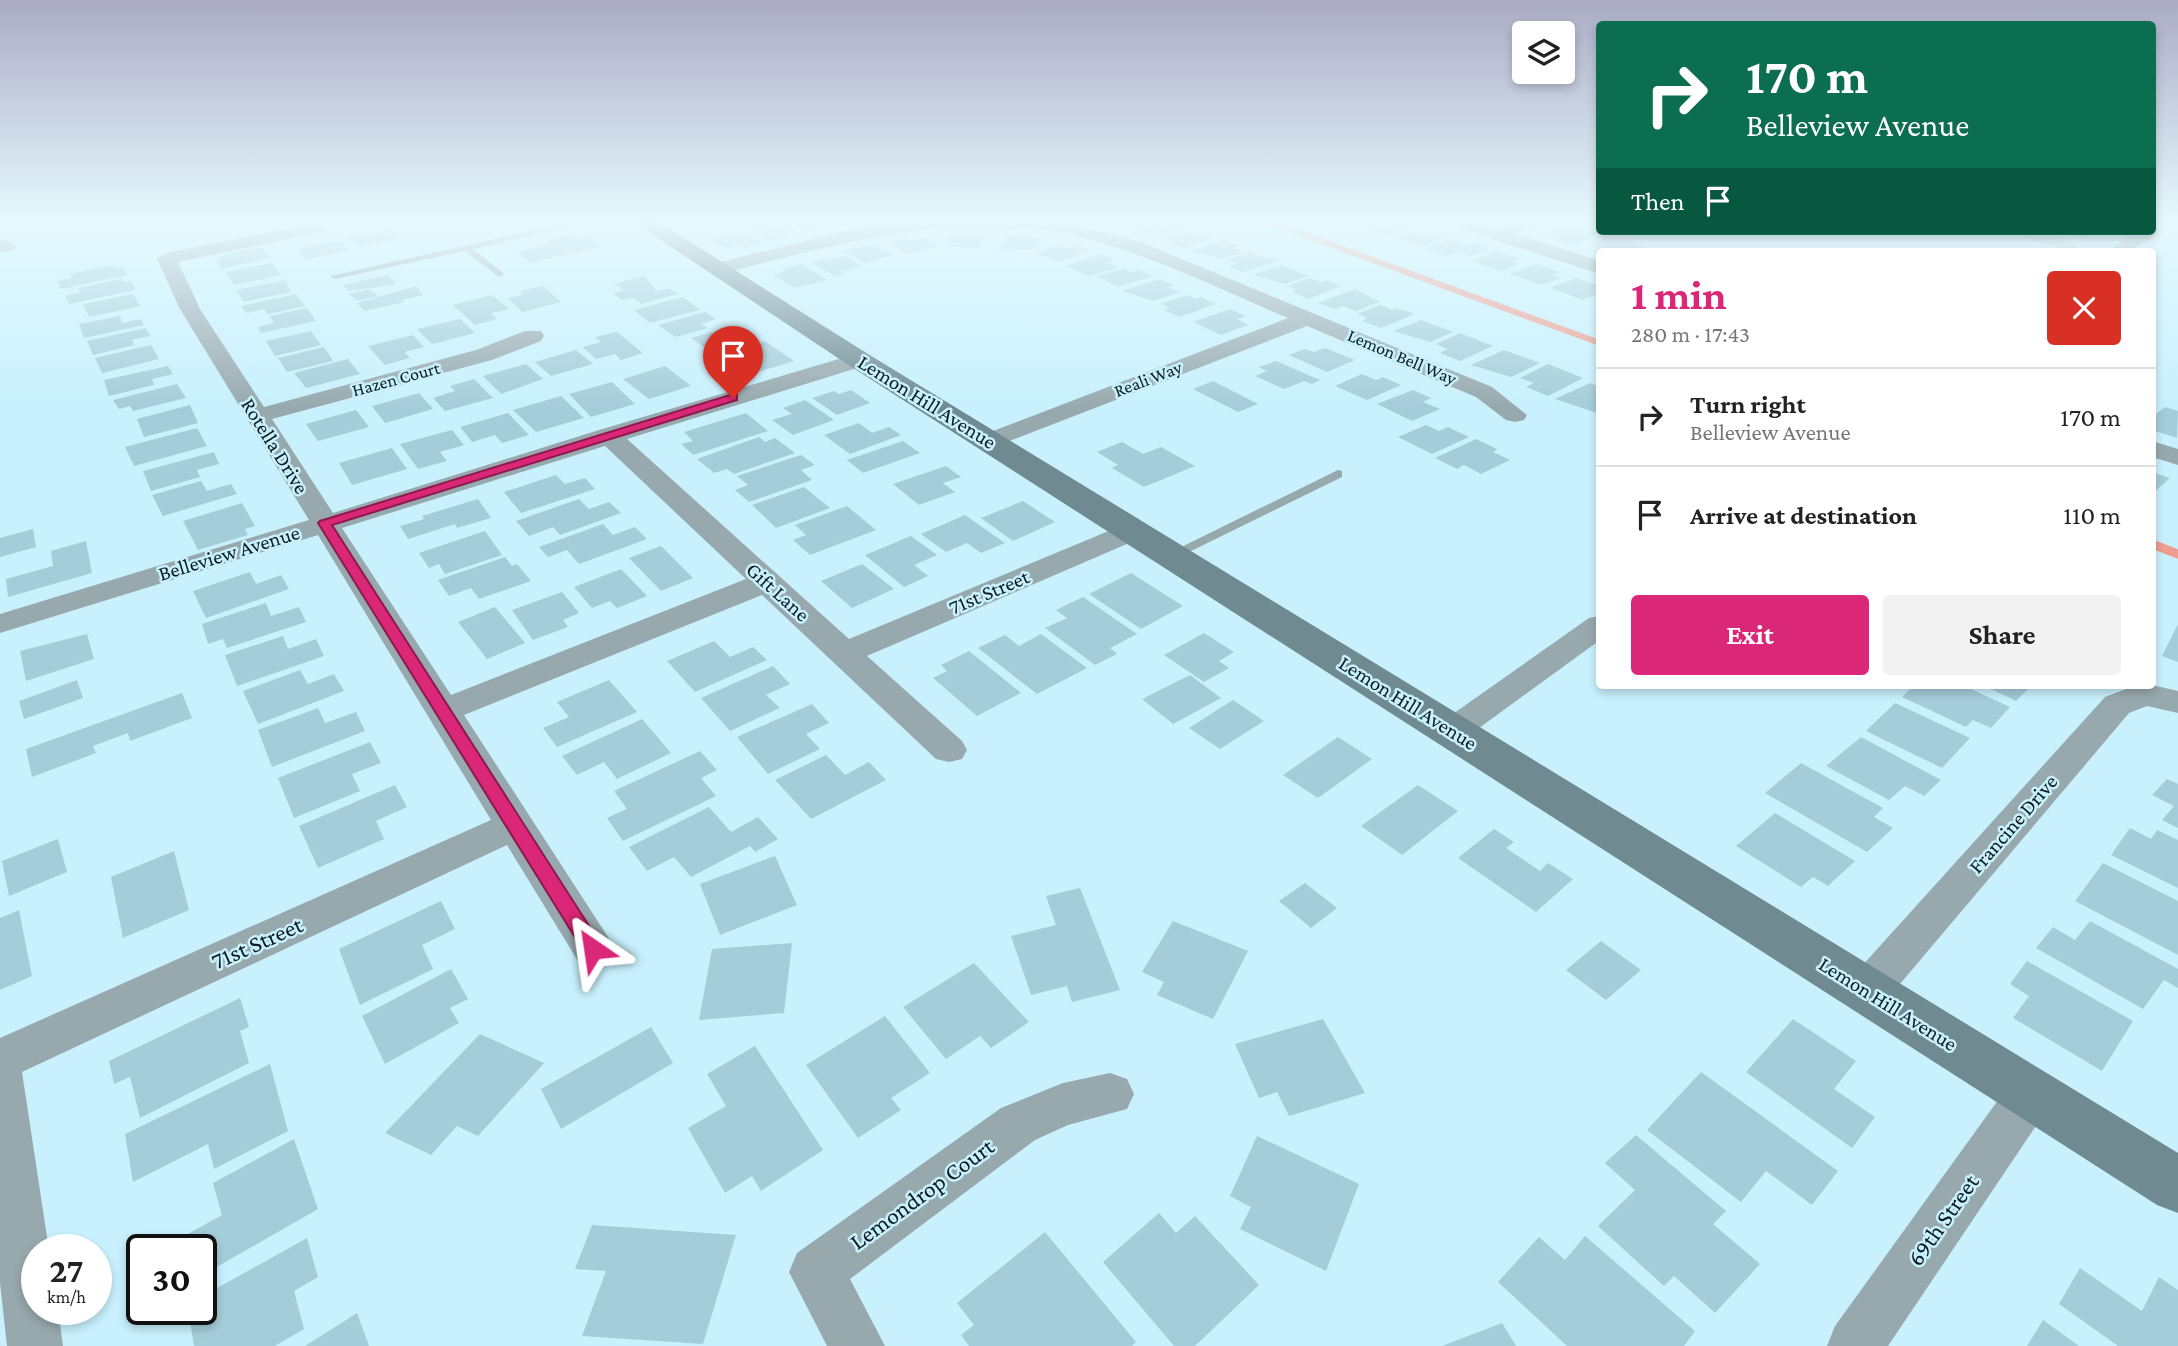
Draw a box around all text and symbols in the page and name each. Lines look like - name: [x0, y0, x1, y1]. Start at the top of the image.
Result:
- map controls: [1512, 21, 1575, 84]
- button: layers: [1512, 21, 1575, 84]
- icon: right: [1631, 49, 1722, 140]
- text: 170 m: [1746, 49, 1868, 104]
- text: Belleview Avenue: [1746, 107, 1969, 143]
- icon: arrive: [1699, 182, 1737, 220]
- text: Then: [1631, 187, 1685, 216]
- text: 1 min: [1631, 271, 1727, 318]
- button: close: [2047, 271, 2121, 345]
- text: 280 m · 17:43: [1631, 321, 1750, 347]
- street label: Lemon Bell Way: [1345, 325, 1460, 389]
- pin: [703, 326, 763, 398]
- icon: arrive: [714, 337, 752, 375]
- street label: Lemon Hill Avenue: [854, 350, 1000, 454]
- street label: Hazen Court: [350, 357, 443, 400]
- street label: Reali Way: [1111, 357, 1185, 401]
- text: Turn right: [1690, 390, 1806, 419]
- street label: Rotella Drive: [236, 394, 314, 498]
- icon: right: [1631, 398, 1669, 436]
- text: 170 m: [2060, 403, 2121, 432]
- text: Belleview Avenue: [1690, 419, 1851, 445]
- icon: arrive: [1631, 496, 1669, 534]
- text: Arrive at destination: [1690, 501, 1917, 530]
- text: 110 m: [2063, 501, 2121, 530]
- street label: Belleview Avenue: [155, 520, 303, 586]
- street label: Gift Lane: [742, 557, 814, 627]
- street label: 71st Street: [945, 564, 1034, 620]
- button: Exit: [1631, 595, 1869, 675]
- button: Share: [1883, 595, 2121, 675]
- street label: Lemon Hill Avenue: [1335, 651, 1481, 755]
- street label: Francine Drive: [1964, 770, 2062, 878]
- street label: 71st Street: [207, 910, 308, 975]
- position arrow: [556, 912, 630, 986]
- street label: Lemon Hill Avenue: [1815, 952, 1961, 1056]
- street label: Lemondrop Court: [844, 1132, 1000, 1255]
- street label: 69th Street: [1901, 1168, 1984, 1271]
- speed limit sign: 30: [126, 1234, 217, 1325]
- text: 27: [50, 1251, 83, 1290]
- text: km/h: [47, 1287, 86, 1307]

